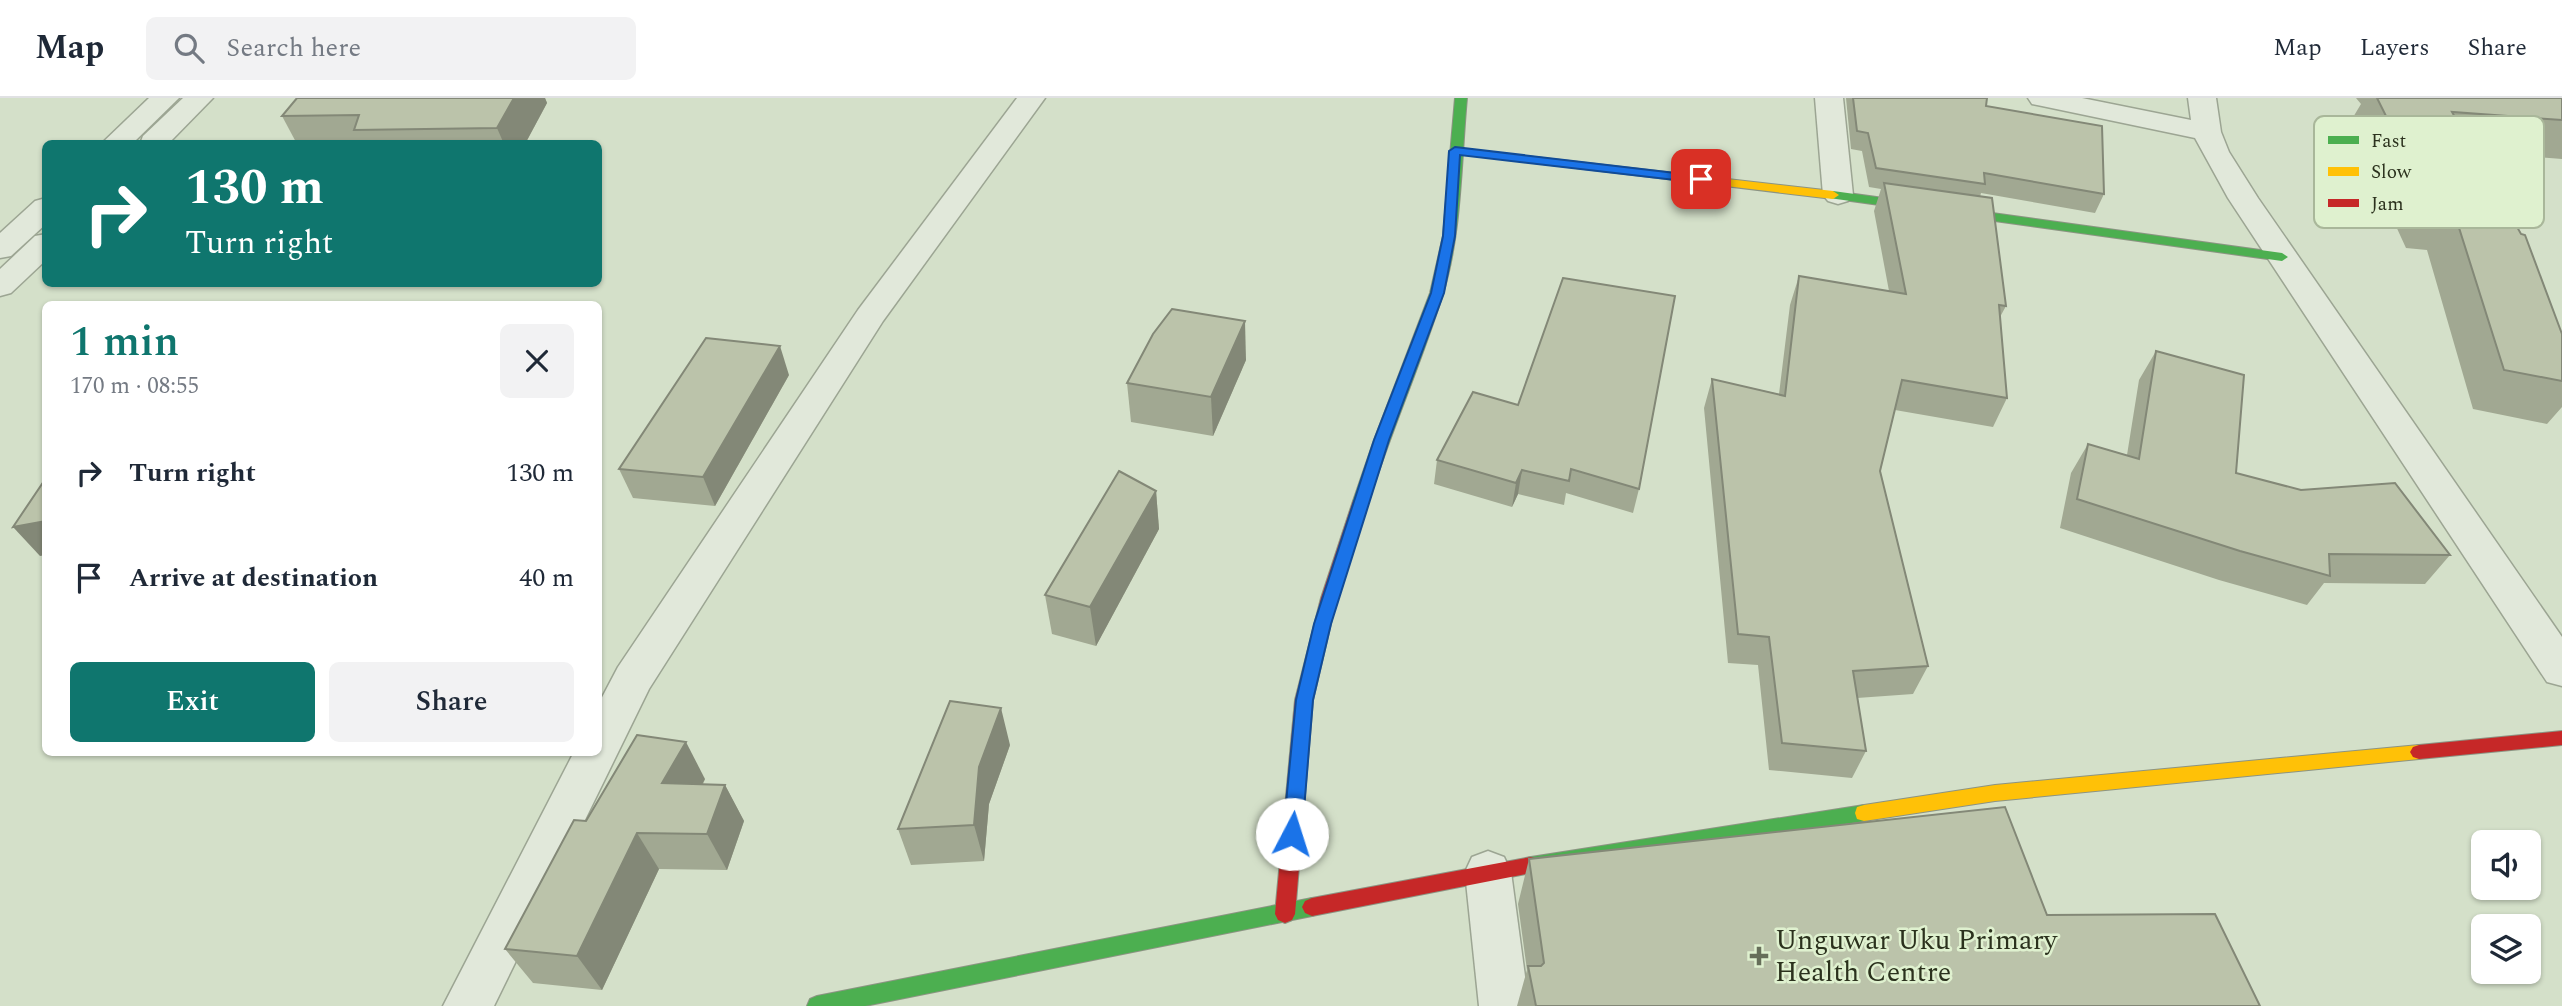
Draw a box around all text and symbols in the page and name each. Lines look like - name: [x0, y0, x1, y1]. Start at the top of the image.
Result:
- search box: [146, 17, 636, 80]
- text: Map: [35, 23, 104, 73]
- text: Search here: [226, 28, 361, 68]
- icon: search: [170, 29, 208, 67]
- text: Map: [2273, 30, 2322, 66]
- text: Layers: [2360, 30, 2430, 66]
- text: Share: [2468, 30, 2527, 66]
- legend: [2314, 116, 2544, 228]
- text: Fast: [2371, 127, 2407, 156]
- pin: [1671, 149, 1731, 209]
- text: 130 m: [185, 151, 324, 226]
- text: Slow: [2371, 158, 2412, 187]
- icon: arrive: [1682, 160, 1720, 198]
- icon: right: [70, 168, 161, 259]
- text: Jam: [2371, 190, 2403, 219]
- text: Turn right: [185, 219, 333, 268]
- text: 1 min: [70, 311, 179, 374]
- button: close: [500, 324, 574, 398]
- text: 170 m · 08:55: [70, 369, 199, 404]
- text: Turn right: [129, 453, 256, 493]
- text: 130 m: [506, 453, 574, 493]
- icon: right: [70, 454, 108, 492]
- text: Arrive at destination: [129, 558, 378, 598]
- text: 40 m: [519, 558, 574, 598]
- icon: arrive: [70, 559, 108, 597]
- button: Exit: [70, 662, 315, 742]
- button: Share: [329, 662, 574, 742]
- position arrow: [1255, 797, 1329, 871]
- map controls: [2471, 830, 2541, 984]
- button: sound: [2471, 830, 2541, 900]
- button: layers: [2471, 914, 2541, 984]
- place label: Unguwar Uku Primary Health Centre: [1775, 919, 2059, 994]
- marker: Unguwar Uku Primary Health Centre: [1749, 946, 1769, 966]

